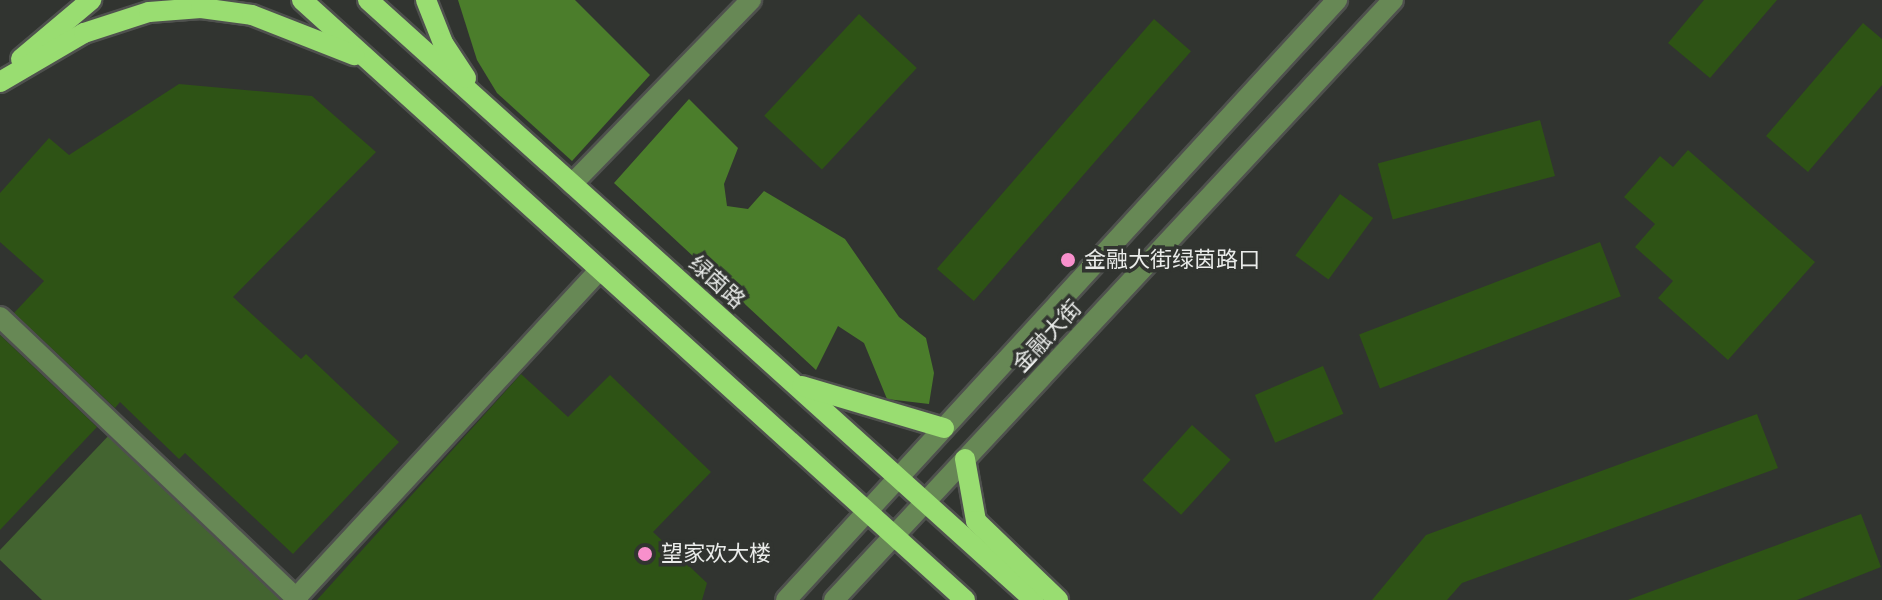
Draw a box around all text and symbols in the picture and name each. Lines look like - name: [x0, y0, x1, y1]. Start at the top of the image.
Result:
- place label: 金融大街绿茵路口: [1084, 247, 1260, 273]
- street label: 绿茵路: [684, 250, 750, 314]
- marker: 金融大街绿茵路口: [1059, 251, 1077, 269]
- street label: 金融大街: [1007, 295, 1087, 377]
- place label: 望家欢大楼: [661, 541, 771, 567]
- marker: 望家欢大楼: [636, 545, 654, 563]

